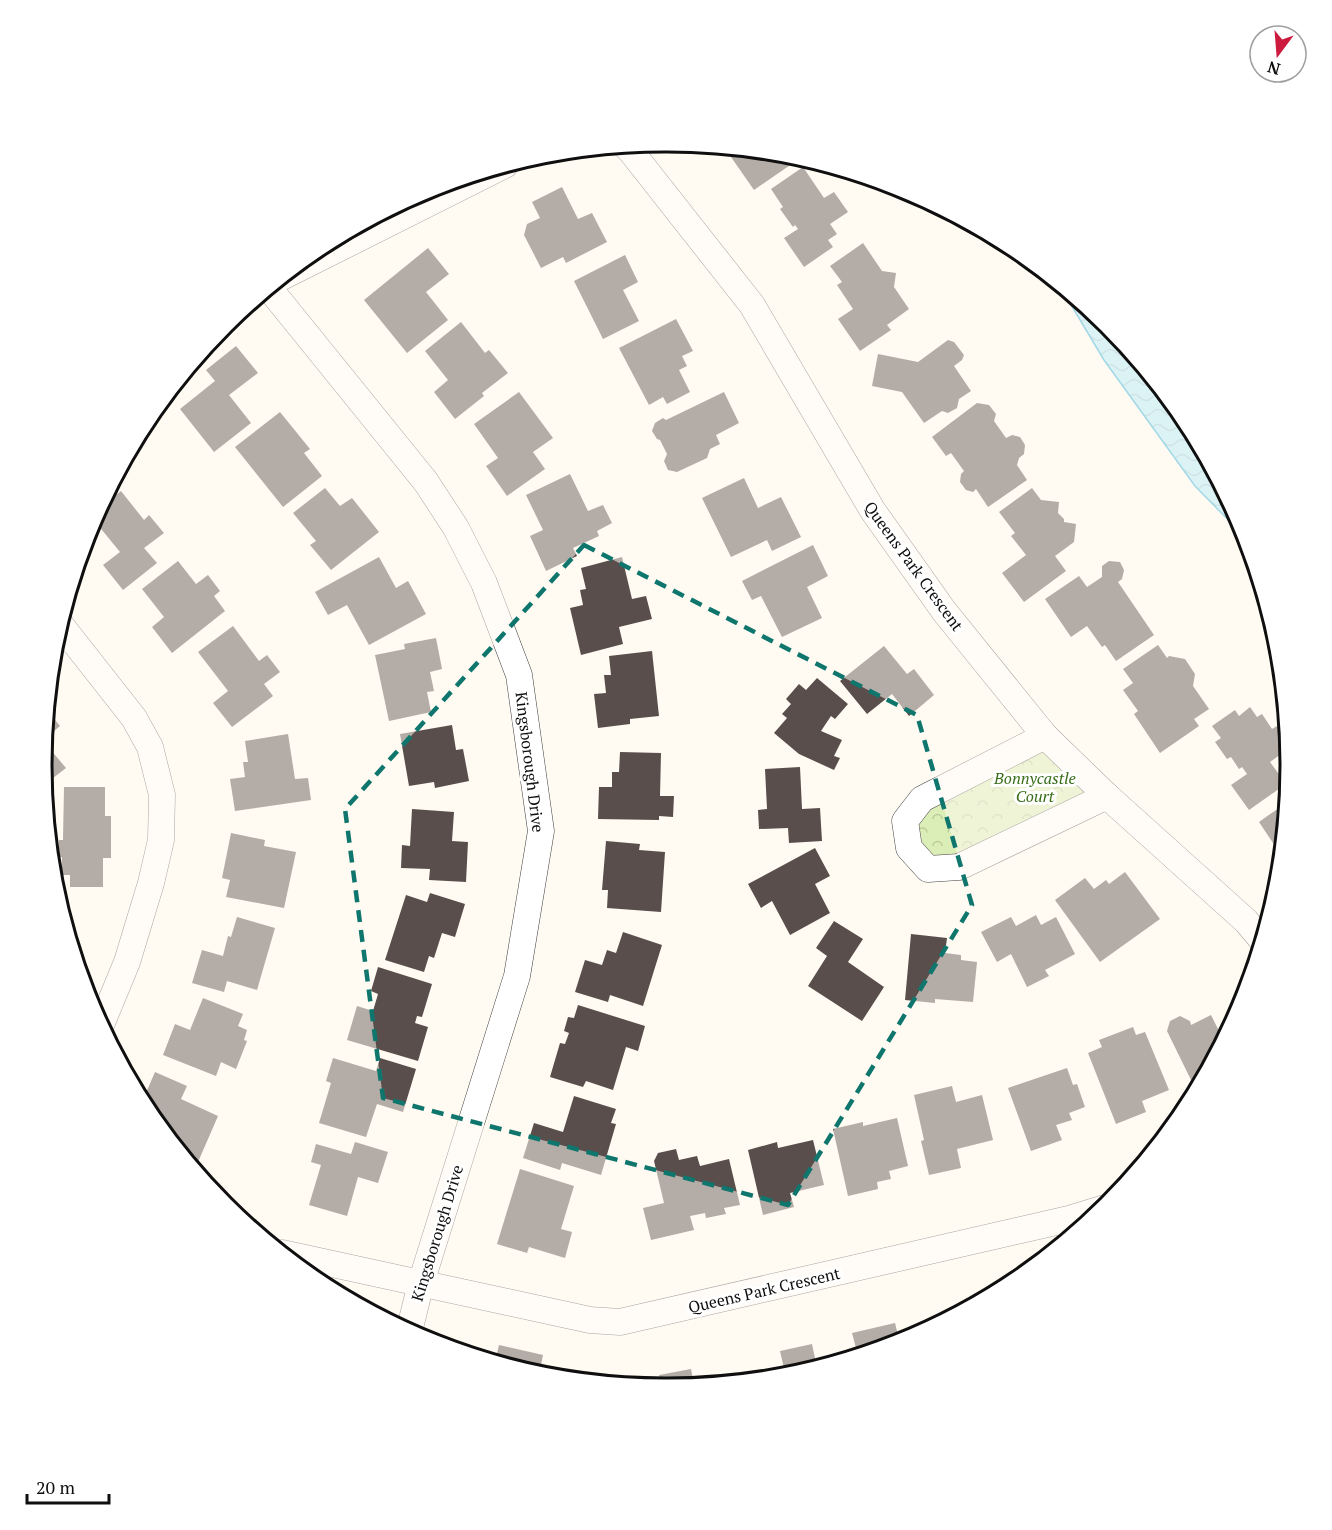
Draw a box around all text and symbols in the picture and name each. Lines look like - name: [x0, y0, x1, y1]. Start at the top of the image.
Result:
- north arrow: [1248, 24, 1308, 84]
- text: N: [1265, 56, 1283, 81]
- street label: Queens Park Crescent: [859, 497, 969, 635]
- street label: Kingsborough Drive: [510, 690, 550, 834]
- park label: Bonnycastle Court: [993, 767, 1076, 807]
- street label: Kingsborough Drive: [406, 1162, 468, 1304]
- street label: Queens Park Crescent: [686, 1262, 842, 1318]
- scale bar: [27, 1467, 110, 1505]
- text: 20 m: [36, 1475, 76, 1499]

